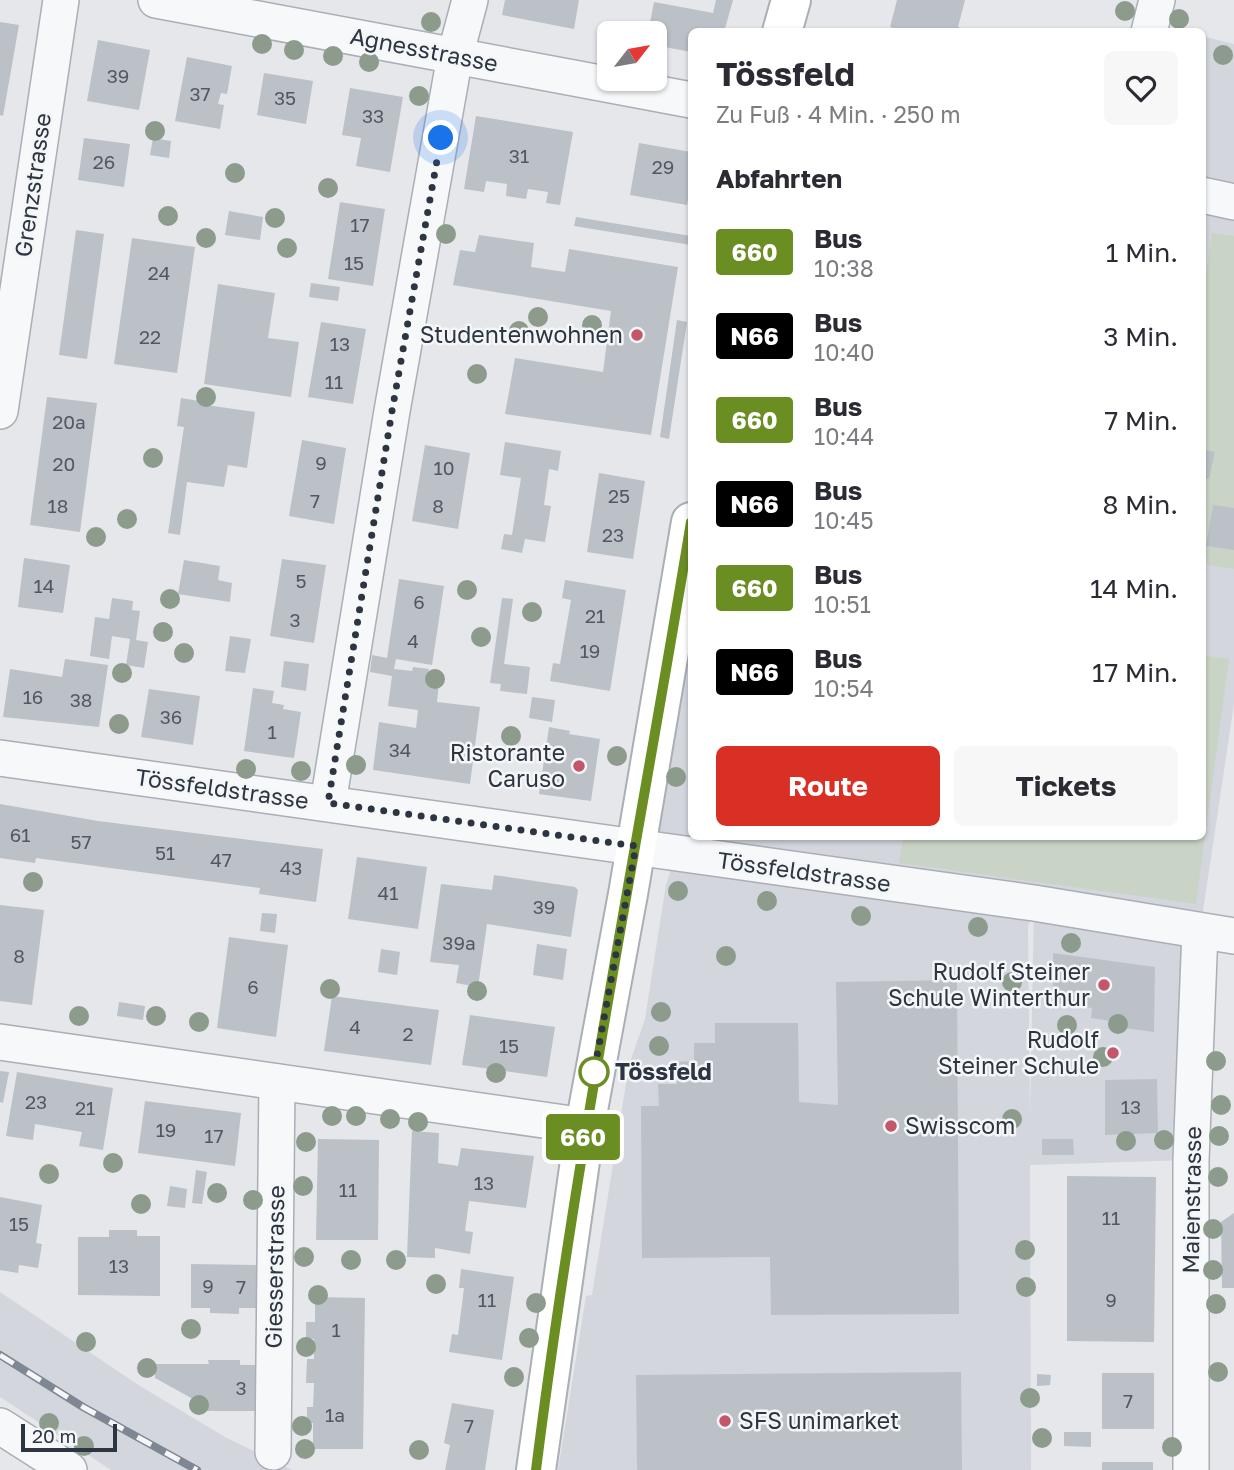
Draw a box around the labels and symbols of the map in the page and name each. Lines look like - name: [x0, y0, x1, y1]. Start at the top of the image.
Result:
- street label: Agnesstrasse: [348, 21, 500, 77]
- north arrow: [597, 21, 667, 91]
- house number: 39: [107, 64, 129, 87]
- house number: 37: [189, 82, 211, 105]
- house number: 35: [274, 86, 296, 109]
- house number: 33: [362, 104, 384, 127]
- street label: Grenzstrasse: [8, 111, 56, 259]
- your location: [423, 120, 458, 155]
- house number: 31: [509, 144, 529, 167]
- house number: 26: [93, 150, 115, 173]
- house number: 29: [652, 155, 674, 178]
- house number: 17: [350, 213, 370, 236]
- house number: 15: [344, 251, 364, 274]
- house number: 24: [148, 261, 170, 284]
- place label: Studentenwohnen: [420, 320, 623, 348]
- house number: 22: [139, 325, 161, 348]
- marker: Studentenwohnen: [629, 327, 645, 343]
- house number: 13: [330, 332, 350, 355]
- house number: 11: [325, 370, 343, 393]
- house number: 20a: [52, 410, 86, 433]
- house number: 9: [315, 451, 327, 474]
- house number: 20: [53, 452, 75, 475]
- house number: 10: [434, 456, 455, 479]
- house number: 25: [608, 484, 630, 507]
- house number: 7: [310, 489, 320, 512]
- house number: 18: [48, 494, 68, 517]
- house number: 8: [432, 494, 444, 517]
- house number: 23: [602, 523, 624, 546]
- house number: 5: [295, 569, 307, 592]
- house number: 14: [34, 574, 54, 597]
- house number: 6: [413, 590, 425, 613]
- house number: 21: [585, 604, 605, 627]
- house number: 3: [289, 608, 301, 631]
- house number: 4: [407, 629, 419, 652]
- house number: 19: [580, 639, 600, 662]
- house number: 16: [23, 685, 43, 708]
- house number: 38: [70, 688, 92, 711]
- house number: 36: [160, 705, 182, 728]
- house number: 1: [267, 720, 277, 743]
- house number: 34: [389, 738, 411, 761]
- place label: Ristorante Caruso: [450, 738, 565, 792]
- marker: Ristorante Caruso: [571, 758, 587, 774]
- street label: Tössfeldstrasse: [134, 762, 311, 814]
- house number: 61: [10, 823, 30, 846]
- house number: 57: [70, 830, 92, 853]
- house number: 51: [155, 841, 175, 864]
- street label: Tössfeldstrasse: [716, 845, 893, 897]
- house number: 47: [210, 848, 232, 871]
- house number: 43: [280, 856, 302, 879]
- house number: 41: [378, 881, 398, 904]
- house number: 39: [533, 895, 555, 918]
- house number: 39a: [442, 931, 476, 954]
- house number: 8: [13, 944, 25, 967]
- place label: Rudolf Steiner Schule Winterthur: [888, 957, 1090, 1011]
- house number: 6: [247, 975, 259, 998]
- marker: Rudolf Steiner Schule Winterthur: [1096, 977, 1112, 993]
- house number: 4: [349, 1015, 361, 1038]
- house number: 2: [402, 1022, 414, 1045]
- place label: Rudolf Steiner Schule: [938, 1025, 1099, 1079]
- house number: 15: [499, 1034, 519, 1057]
- marker: Rudolf Steiner Schule: [1105, 1045, 1121, 1061]
- marker: Tössfeld: [579, 1057, 609, 1087]
- place label: Tössfeld: [615, 1057, 712, 1085]
- house number: 23: [25, 1090, 47, 1113]
- house number: 13: [1121, 1095, 1141, 1118]
- house number: 21: [75, 1096, 95, 1119]
- place label: Swisscom: [905, 1111, 1015, 1139]
- line badge: 660: [543, 1114, 623, 1160]
- house number: 19: [156, 1118, 176, 1141]
- marker: Swisscom: [883, 1118, 899, 1134]
- house number: 17: [204, 1124, 224, 1147]
- street label: Maienstrasse: [1176, 1126, 1206, 1274]
- house number: 13: [474, 1171, 494, 1194]
- house number: 11: [339, 1178, 357, 1201]
- street label: Giesserstrasse: [259, 1185, 289, 1349]
- house number: 11: [1102, 1206, 1120, 1229]
- house number: 15: [9, 1212, 29, 1235]
- house number: 13: [109, 1254, 129, 1277]
- house number: 9: [202, 1274, 214, 1297]
- house number: 7: [236, 1275, 246, 1298]
- house number: 11: [478, 1288, 496, 1311]
- house number: 9: [1105, 1288, 1117, 1311]
- house number: 1: [331, 1318, 341, 1341]
- house number: 3: [235, 1376, 247, 1399]
- house number: 7: [1123, 1389, 1133, 1412]
- house number: 1a: [325, 1403, 345, 1426]
- place label: SFS unimarket: [739, 1406, 899, 1434]
- marker: SFS unimarket: [717, 1413, 733, 1429]
- house number: 7: [464, 1414, 474, 1437]
- scale bar: [21, 1421, 117, 1453]

